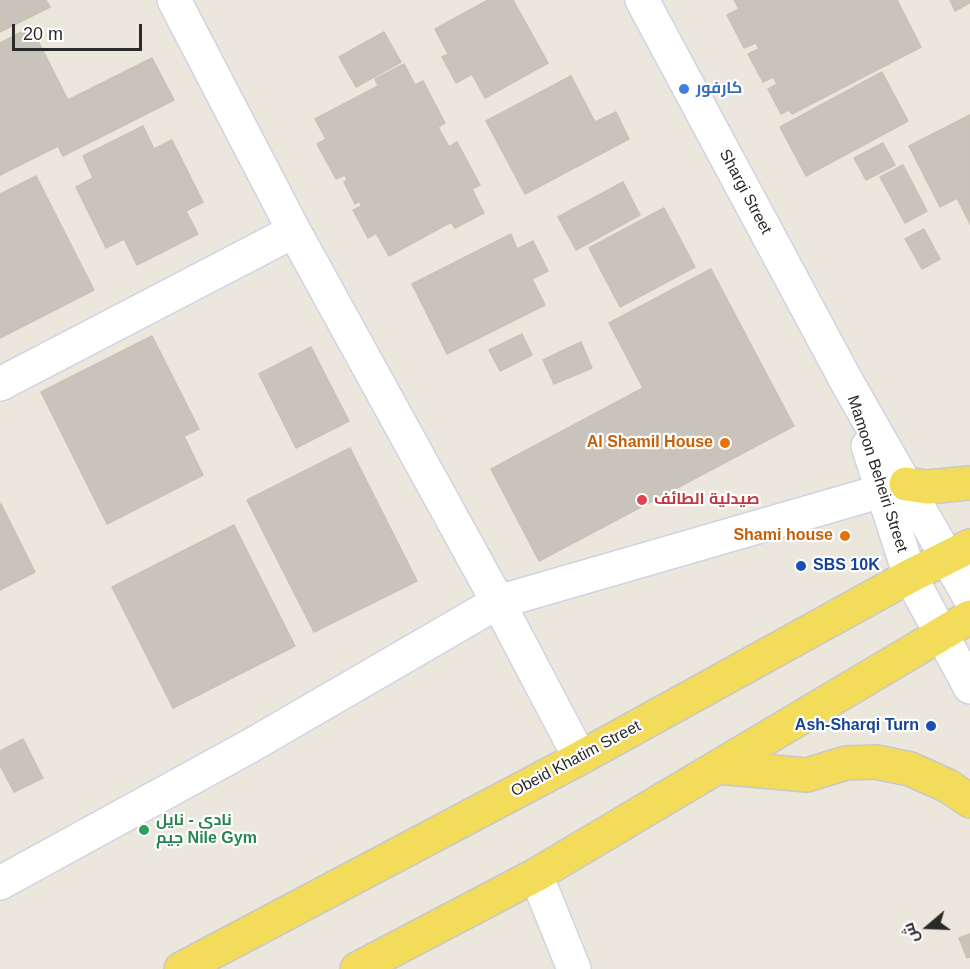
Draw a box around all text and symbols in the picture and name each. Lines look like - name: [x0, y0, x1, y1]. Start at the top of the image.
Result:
- scale bar: [15, 12, 146, 50]
- text: 20 m: [23, 24, 63, 44]
- place label: كارفور: [696, 79, 742, 99]
- marker: كارفور: [677, 82, 691, 96]
- street label: Shargi Street: [715, 146, 775, 238]
- street label: Mamoon Beheiri Street: [843, 393, 911, 555]
- place label: Al Shamil House: [587, 433, 713, 453]
- marker: Al Shamil House: [718, 436, 732, 450]
- place label: صيدلية الطائف: [654, 490, 760, 510]
- marker: صيدلية الطائف: [635, 493, 649, 507]
- place label: Shami house: [733, 526, 833, 546]
- marker: Shami house: [838, 529, 852, 543]
- place label: SBS 10K: [813, 556, 880, 576]
- marker: SBS 10K: [794, 559, 808, 573]
- place label: Ash-Sharqi Turn: [795, 716, 919, 736]
- street label: Obeid Khatim Street: [508, 717, 644, 801]
- marker: Ash-Sharqi Turn: [924, 719, 938, 733]
- place label: نادي - نايل جيم Nile Gym: [156, 811, 257, 849]
- marker: نادي - نايل جيم Nile Gym: [137, 823, 151, 837]
- north arrow: [898, 897, 958, 957]
- text: ش: [899, 921, 922, 945]

